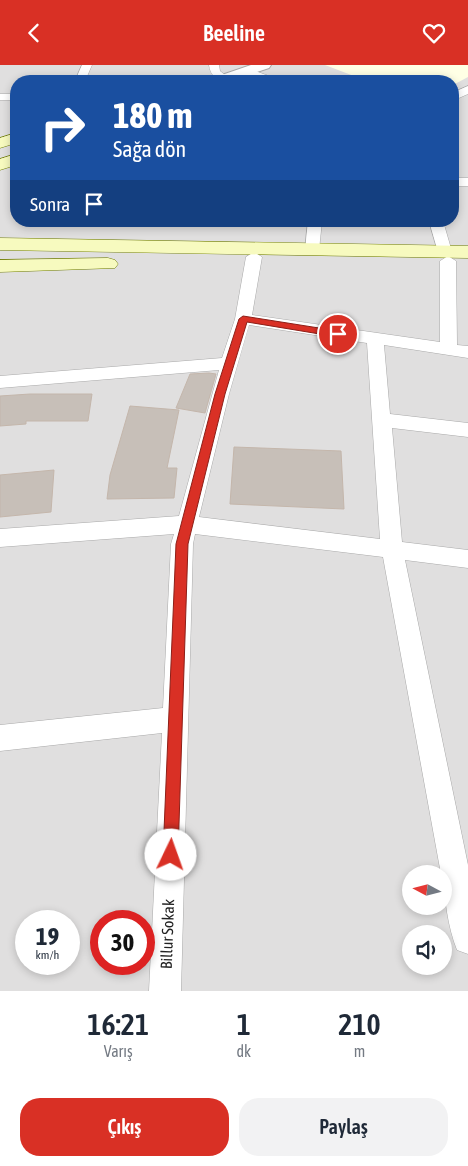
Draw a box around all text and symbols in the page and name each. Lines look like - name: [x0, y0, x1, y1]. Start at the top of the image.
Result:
- icon: back: [20, 19, 48, 47]
- icon: heart: [420, 19, 448, 47]
- text: Beeline: [203, 20, 265, 46]
- icon: right: [30, 95, 95, 160]
- text: 180 m: [113, 95, 192, 135]
- text: Sağa dön: [113, 136, 186, 162]
- icon: arrive: [80, 190, 108, 218]
- text: Sonra: [30, 193, 70, 215]
- pin: [317, 313, 359, 355]
- icon: arrive: [324, 320, 352, 348]
- position arrow: [144, 828, 196, 880]
- north arrow: [402, 865, 452, 915]
- map controls: [402, 865, 452, 975]
- street label: Billur Sokak: [157, 899, 177, 969]
- speed limit sign: 30: [90, 910, 155, 975]
- text: 19: [36, 922, 59, 950]
- button: sound: [402, 925, 452, 975]
- text: km/h: [36, 948, 59, 962]
- text: 16:21: [87, 1007, 149, 1041]
- text: 1: [237, 1007, 251, 1041]
- text: 210: [338, 1007, 381, 1041]
- text: Varış: [104, 1042, 133, 1060]
- text: dk: [236, 1042, 251, 1060]
- text: m: [354, 1042, 365, 1060]
- button: Çıkış: [20, 1098, 229, 1156]
- button: Paylaş: [239, 1098, 448, 1156]

